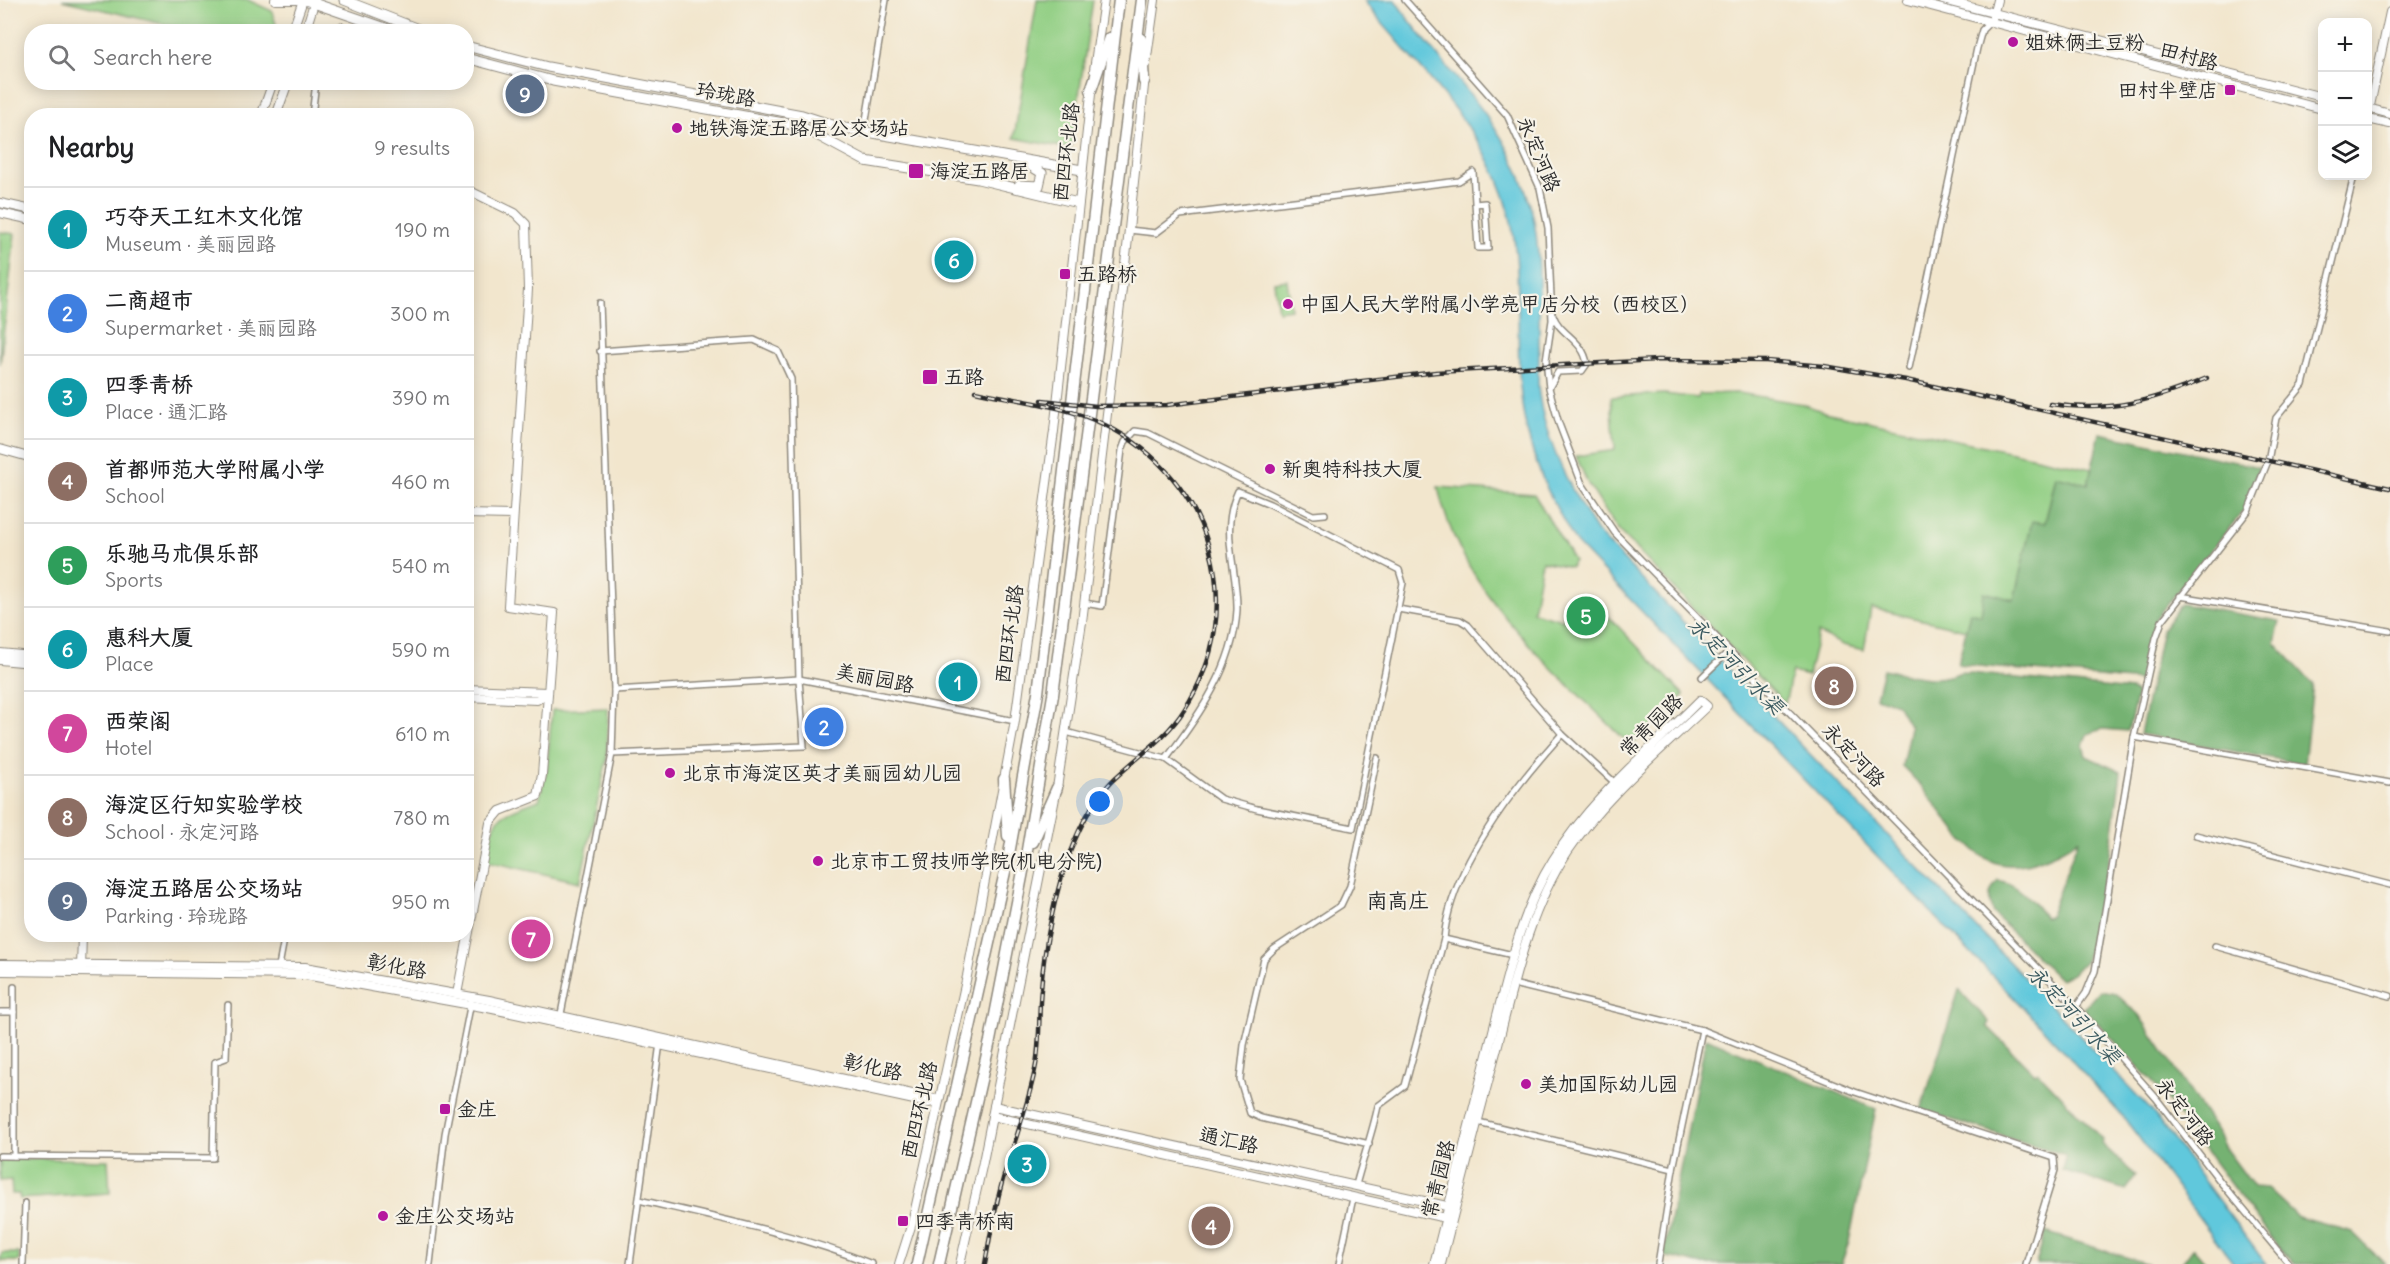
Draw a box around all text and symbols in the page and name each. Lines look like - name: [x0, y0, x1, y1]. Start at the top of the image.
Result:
- map controls: [2318, 18, 2372, 180]
- button: +: [2318, 18, 2372, 72]
- search box: [24, 24, 474, 90]
- place label: 姐妹俩土豆粉: [2025, 29, 2145, 54]
- marker: 姐妹俩土豆粉: [2006, 35, 2020, 49]
- street label: 田村路: [2157, 36, 2222, 76]
- icon: search: [45, 41, 78, 74]
- text: Search here: [93, 43, 212, 71]
- pin: 9: [506, 72, 544, 116]
- button: −: [2318, 72, 2372, 126]
- street label: 玲珑路: [694, 76, 759, 111]
- place label: 田村半壁店: [2118, 77, 2218, 102]
- marker: 田村半壁店: [2223, 83, 2237, 97]
- street label: 西四环北路: [1047, 100, 1084, 203]
- street label: 永定河路: [1512, 112, 1567, 196]
- place label: 地铁海淀五路居公交场站: [689, 115, 909, 140]
- marker: 地铁海淀五路居公交场站: [670, 121, 684, 135]
- button: layers: [2318, 126, 2372, 180]
- text: Nearby: [48, 131, 134, 164]
- text: 9 results: [374, 135, 450, 160]
- place label: 海淀五路居: [930, 158, 1030, 183]
- marker: 海淀五路居: [907, 162, 925, 180]
- text: 巧夺天工红木文化馆: [105, 202, 303, 230]
- text: 1: [64, 217, 71, 242]
- text: 190 m: [395, 217, 450, 242]
- text: Museum · 美丽园路: [105, 231, 276, 256]
- pin: 6: [934, 238, 974, 282]
- place label: 五路桥: [1077, 261, 1137, 286]
- marker: 五路桥: [1058, 267, 1072, 281]
- text: 二商超市: [105, 286, 193, 314]
- place label: 中国人民大学附属小学亮甲店分校（西校区）: [1300, 291, 1700, 316]
- marker: 中国人民大学附属小学亮甲店分校（西校区）: [1281, 297, 1295, 311]
- text: 2: [62, 301, 73, 326]
- text: 300 m: [390, 301, 450, 326]
- text: Supermarket · 美丽园路: [105, 315, 317, 340]
- place label: 五路: [944, 364, 985, 389]
- marker: 五路: [921, 368, 939, 386]
- text: 四季青桥: [105, 370, 193, 398]
- text: 3: [62, 385, 73, 410]
- text: 390 m: [392, 385, 450, 410]
- text: Place · 通汇路: [105, 399, 227, 424]
- text: 首都师范大学附属小学: [105, 455, 325, 483]
- place label: 新奥特科技大厦: [1282, 456, 1422, 481]
- marker: 新奥特科技大厦: [1263, 462, 1277, 476]
- text: 4: [62, 469, 73, 494]
- text: 460 m: [391, 469, 450, 494]
- text: School: [105, 483, 165, 508]
- text: 乐驰马术俱乐部: [105, 539, 259, 567]
- text: 5: [62, 553, 73, 578]
- text: 540 m: [391, 553, 450, 578]
- text: Sports: [105, 567, 163, 592]
- street label: 西四环北路: [989, 582, 1028, 685]
- pin: 5: [1566, 594, 1606, 638]
- water label: 永定河引水渠: [1683, 611, 1791, 722]
- text: 惠科大厦: [105, 623, 193, 651]
- text: 6: [62, 637, 73, 662]
- text: 590 m: [392, 637, 450, 662]
- text: Place: [105, 651, 153, 676]
- street label: 美丽园路: [833, 658, 918, 698]
- pin: 1: [938, 660, 978, 704]
- pin: 8: [1814, 664, 1854, 708]
- street label: 常青园路: [1614, 687, 1688, 762]
- pin: 2: [804, 704, 844, 750]
- text: 西荣阁: [105, 707, 171, 735]
- street label: 永定河路: [1818, 717, 1892, 793]
- text: 7: [63, 721, 72, 746]
- text: 610 m: [395, 721, 450, 746]
- text: Hotel: [105, 735, 152, 760]
- place label: 北京市海淀区英才美丽园幼儿园: [682, 760, 962, 785]
- marker: 北京市海淀区英才美丽园幼儿园: [663, 766, 677, 780]
- your location: [1085, 787, 1114, 816]
- text: 海淀区行知实验学校: [105, 790, 303, 818]
- text: 8: [62, 805, 73, 830]
- text: 780 m: [393, 805, 450, 830]
- text: School · 永定河路: [105, 819, 259, 844]
- place label: 北京市工贸技师学院(机电分院): [830, 848, 1102, 873]
- marker: 北京市工贸技师学院(机电分院): [811, 854, 825, 868]
- text: 海淀五路居公交场站: [105, 874, 303, 902]
- district label: 南高庄: [1367, 887, 1430, 914]
- text: 9: [62, 889, 73, 914]
- text: 950 m: [392, 889, 450, 914]
- text: Parking · 玲珑路: [105, 903, 248, 928]
- pin: 7: [512, 916, 550, 962]
- street label: 彰化路: [365, 948, 430, 983]
- water label: 永定河引水渠: [2022, 959, 2129, 1071]
- street label: 彰化路: [841, 1048, 906, 1085]
- street label: 西四环北路: [895, 1057, 942, 1161]
- place label: 美加国际幼儿园: [1538, 1071, 1678, 1096]
- street label: 永定河路: [2151, 1072, 2220, 1152]
- marker: 美加国际幼儿园: [1519, 1077, 1533, 1091]
- place label: 金庄: [457, 1096, 497, 1121]
- marker: 金庄: [438, 1102, 452, 1116]
- street label: 通汇路: [1197, 1121, 1262, 1158]
- street label: 常青园路: [1416, 1136, 1460, 1221]
- pin: 3: [1008, 1142, 1046, 1186]
- place label: 金庄公交场站: [395, 1203, 515, 1228]
- pin: 4: [1192, 1204, 1230, 1248]
- place label: 四季青桥南: [915, 1208, 1015, 1233]
- marker: 金庄公交场站: [376, 1209, 390, 1223]
- marker: 四季青桥南: [896, 1214, 910, 1228]

